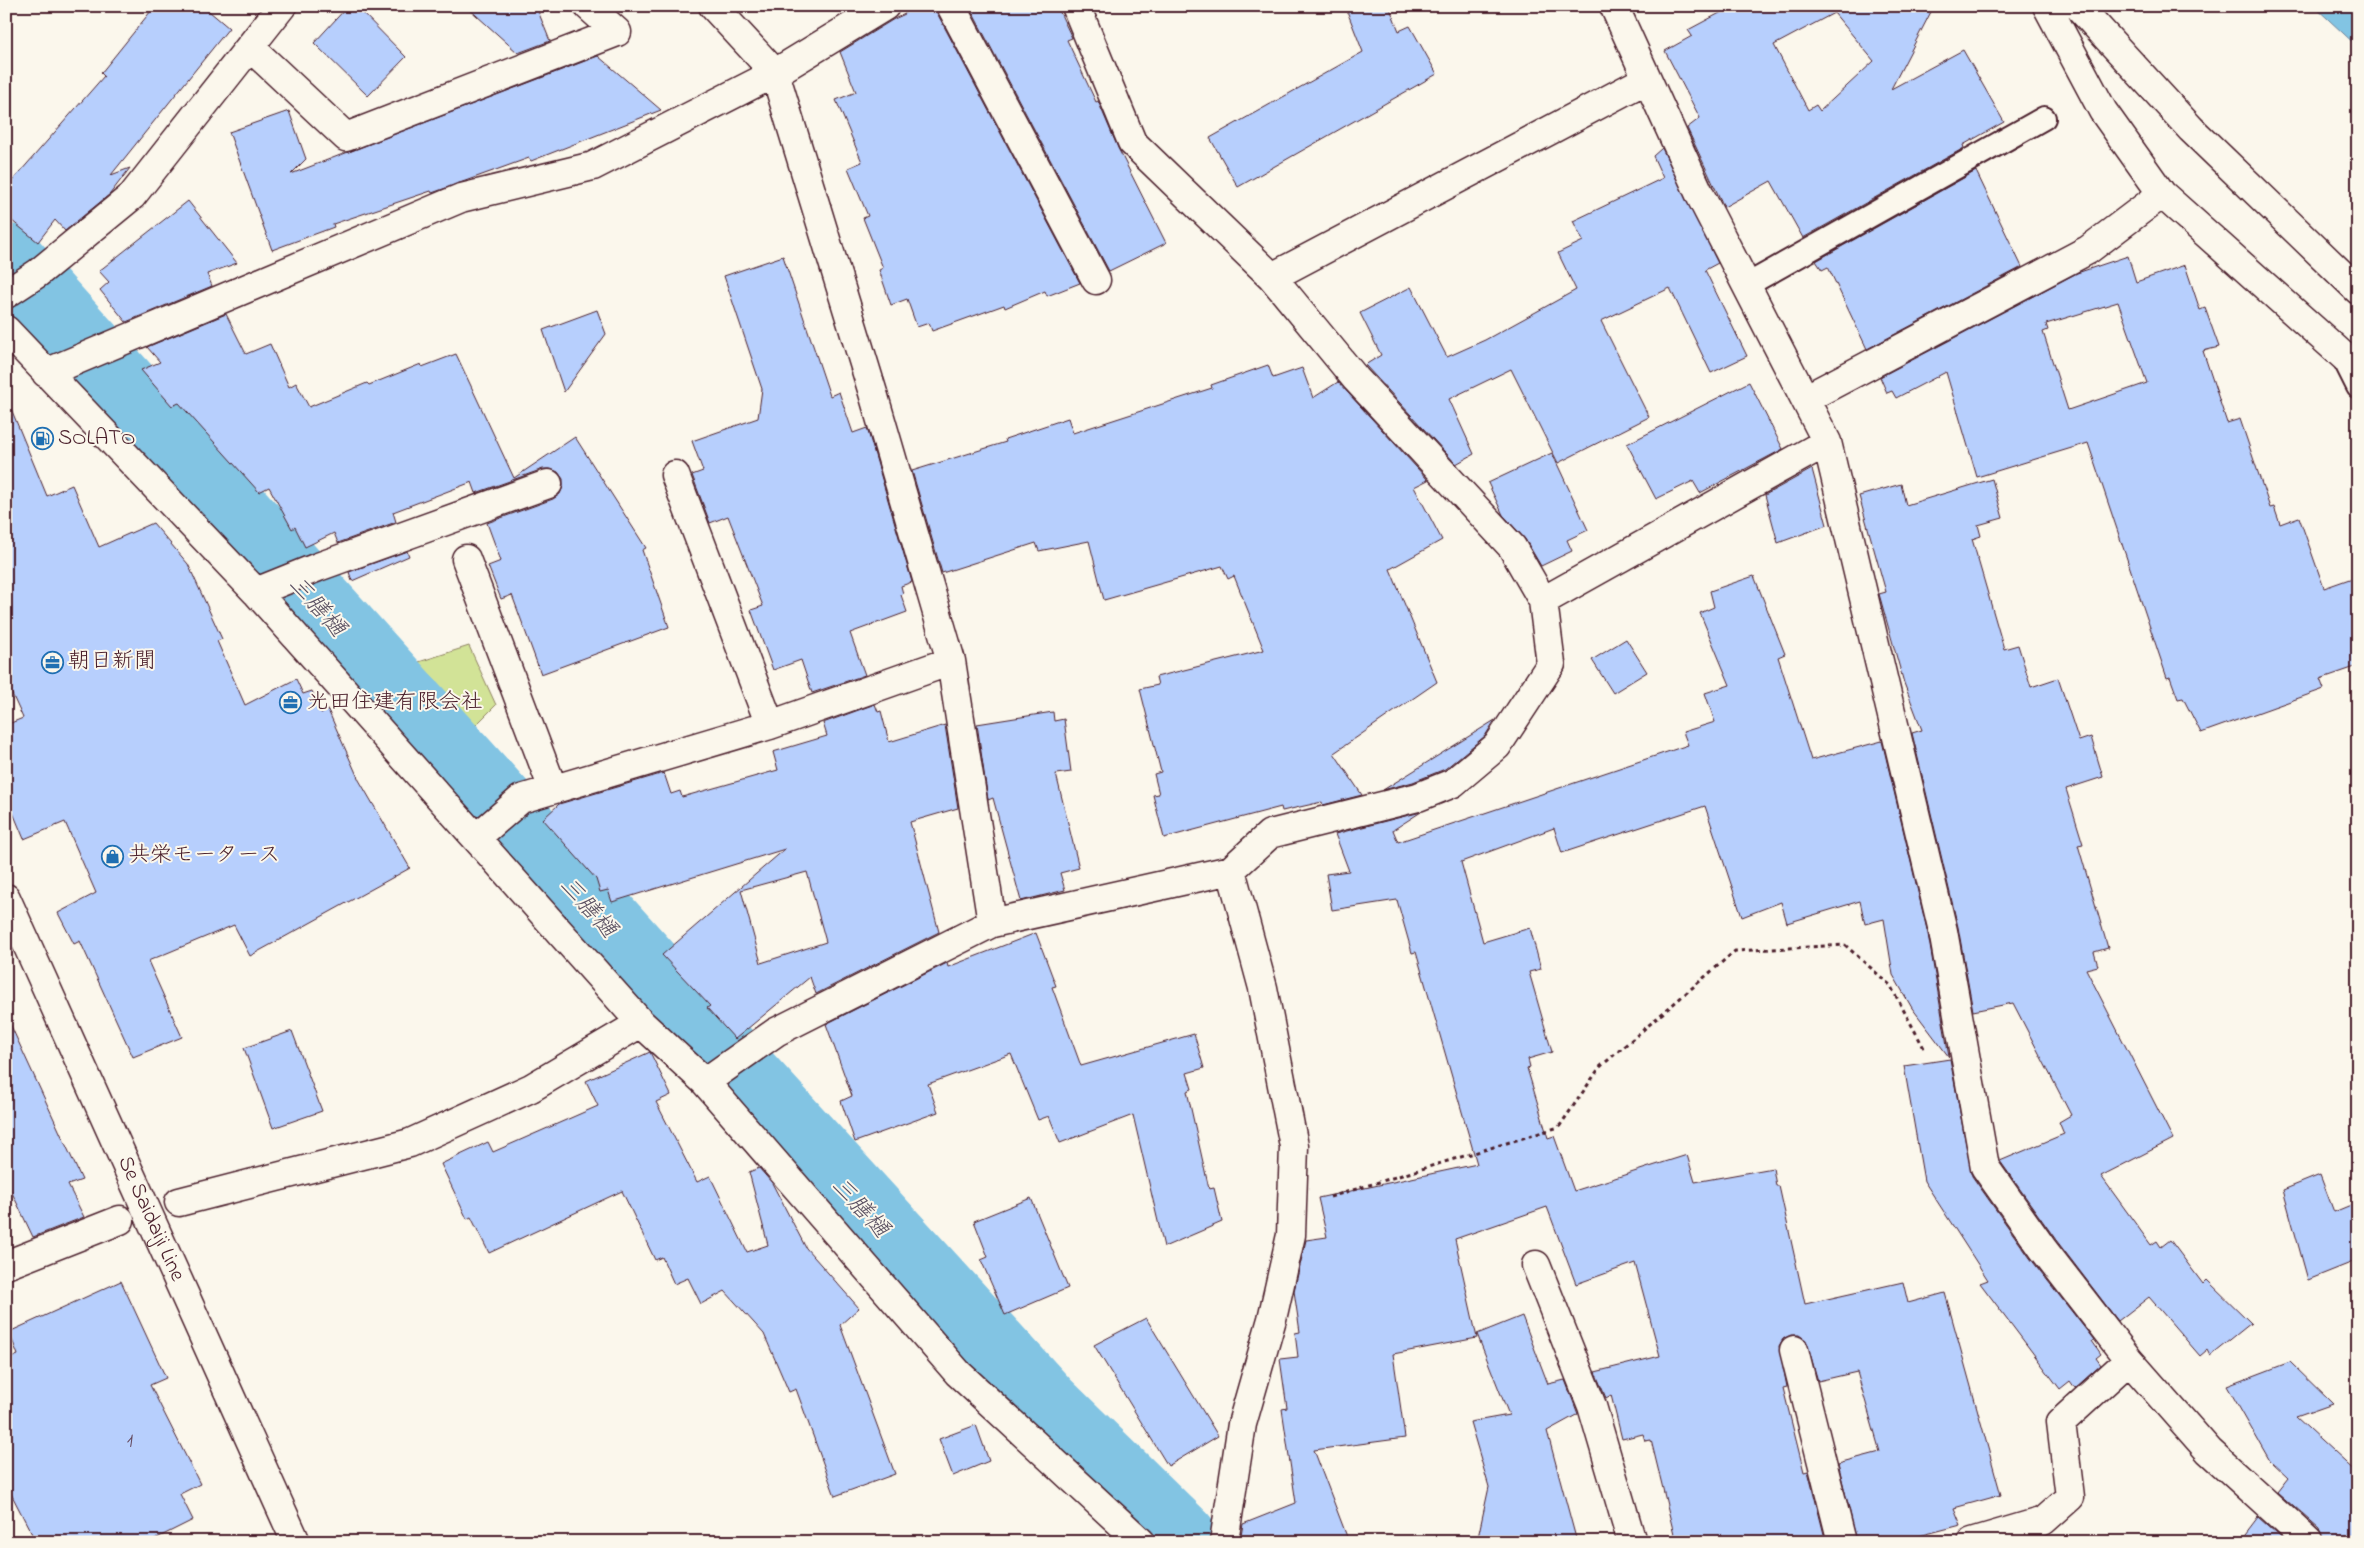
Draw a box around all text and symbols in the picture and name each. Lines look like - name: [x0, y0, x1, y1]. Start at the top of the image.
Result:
- place label: SOLATO: [58, 423, 135, 455]
- fuel station icon: SOLATO: [30, 427, 54, 451]
- water label: 三膳樋: [279, 569, 354, 647]
- place label: 朝日新聞: [68, 646, 156, 678]
- office icon: 朝日新聞: [40, 650, 64, 674]
- place label: 光田住建有限会社: [307, 687, 483, 719]
- office icon: 光田住建有限会社: [279, 691, 303, 715]
- place label: 共栄モータース: [128, 840, 280, 872]
- shop icon: 共栄モータース: [100, 844, 124, 868]
- water label: 三膳樋: [550, 870, 625, 948]
- street label: Se Saidaiji Line: [108, 1151, 193, 1287]
- water label: 三膳樋: [822, 1170, 898, 1248]
- house number: 1: [127, 1427, 133, 1456]

